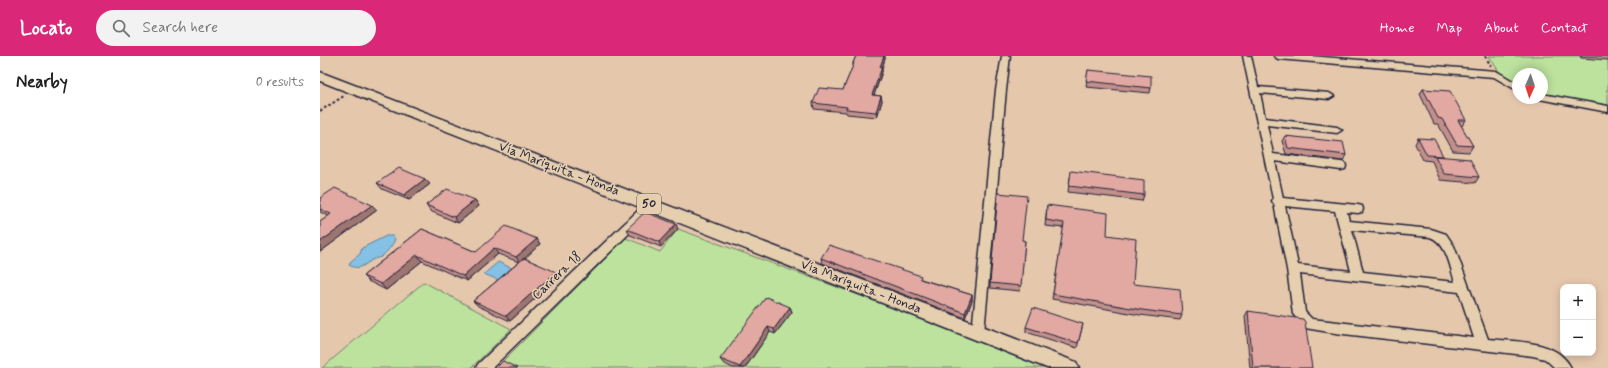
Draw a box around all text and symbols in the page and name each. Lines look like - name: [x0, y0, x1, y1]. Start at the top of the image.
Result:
- search box: [96, 10, 376, 46]
- text: Locato: [20, 16, 72, 41]
- icon: search: [110, 17, 132, 39]
- text: Search here: [142, 18, 218, 38]
- text: Home: [1380, 19, 1414, 37]
- text: Map: [1436, 19, 1462, 37]
- text: About: [1484, 19, 1519, 37]
- text: Contact: [1541, 19, 1588, 37]
- north arrow: [1512, 68, 1548, 104]
- text: Nearby: [16, 71, 68, 93]
- text: 0 results: [256, 74, 304, 91]
- street label: Vía Mariquita - Honda: [496, 138, 622, 200]
- road number: 50: [637, 194, 661, 214]
- street label: Carrera 18: [529, 248, 585, 304]
- street label: Vía Mariquita - Honda: [798, 256, 924, 318]
- map controls: [1560, 284, 1596, 356]
- button: +: [1560, 284, 1596, 320]
- button: −: [1560, 320, 1596, 356]

